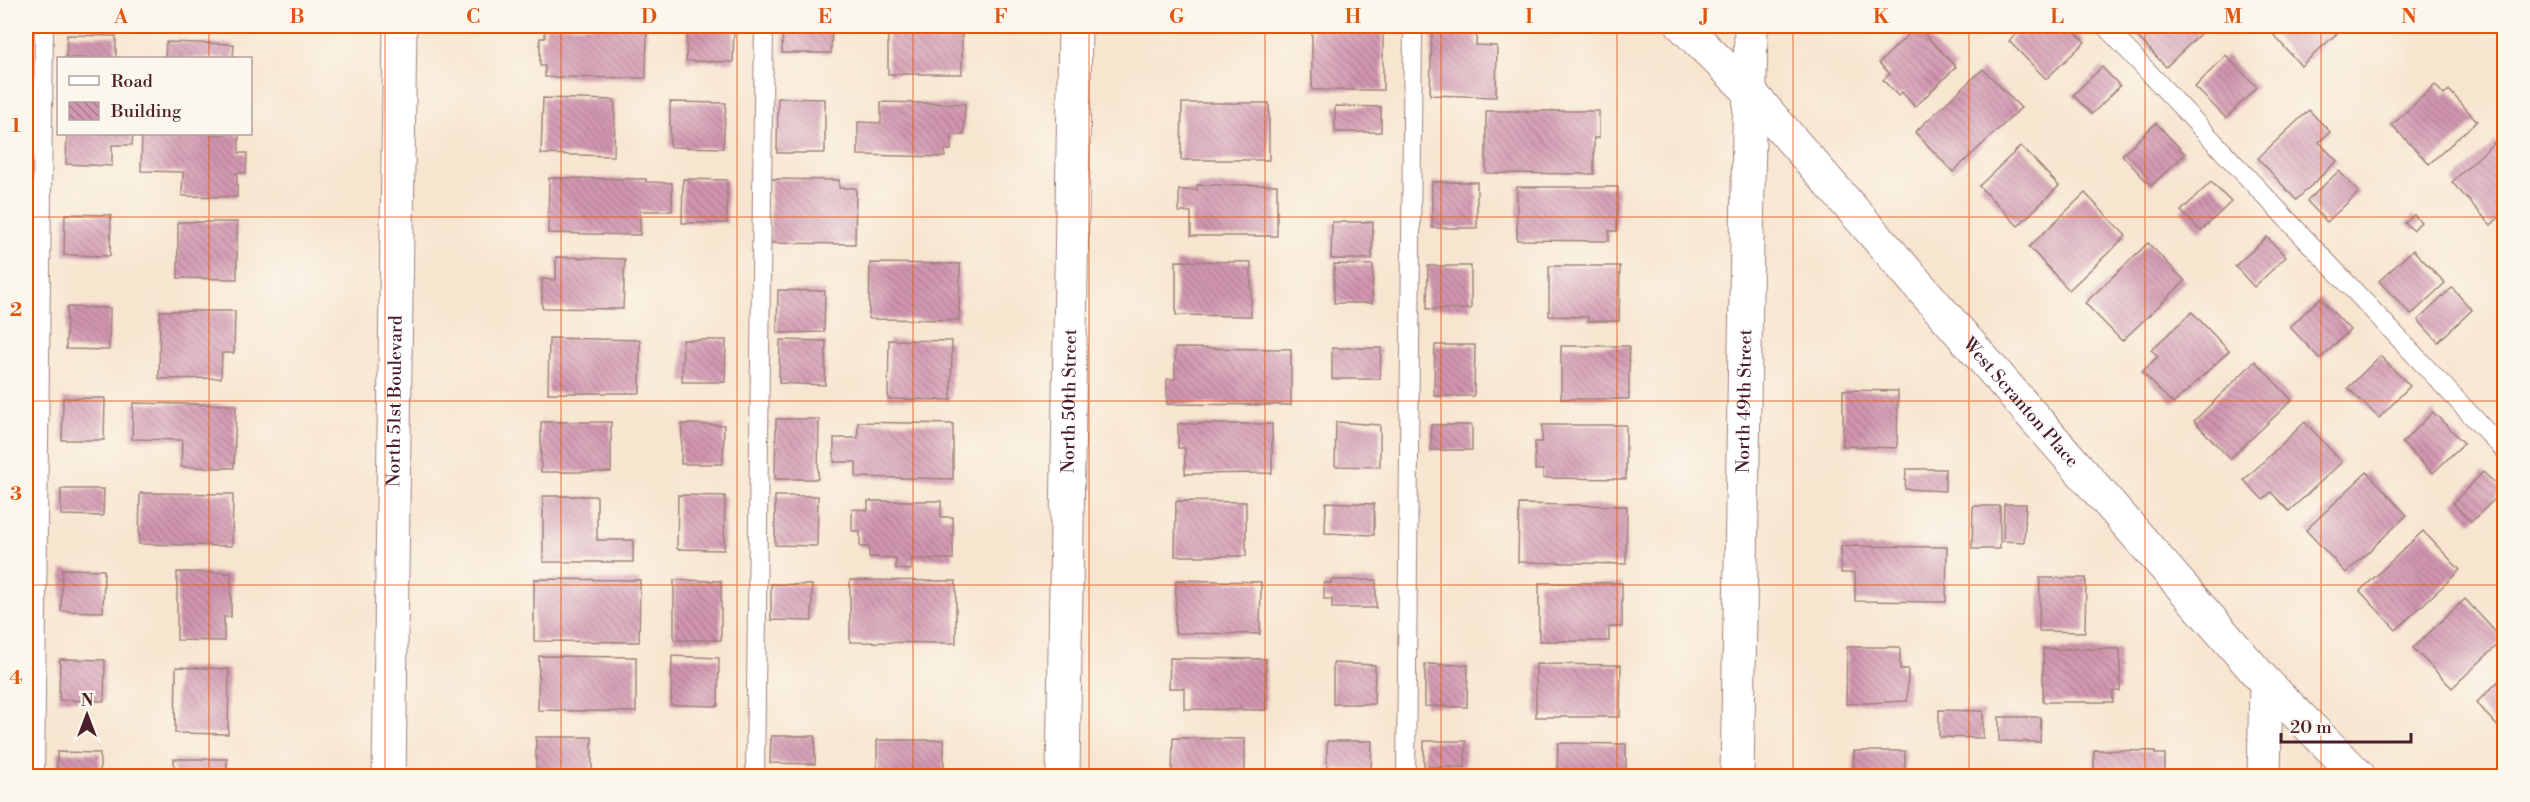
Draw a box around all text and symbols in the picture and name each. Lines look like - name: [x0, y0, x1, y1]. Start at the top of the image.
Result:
- text: A: [113, 5, 129, 30]
- text: B: [289, 5, 305, 30]
- text: C: [466, 5, 480, 30]
- text: D: [641, 5, 657, 30]
- text: E: [818, 5, 832, 30]
- text: F: [994, 5, 1008, 30]
- text: G: [1169, 5, 1185, 30]
- text: H: [1345, 5, 1362, 30]
- text: I: [1525, 5, 1533, 30]
- text: J: [1698, 5, 1709, 30]
- text: K: [1873, 5, 1890, 30]
- text: L: [2050, 5, 2064, 30]
- text: M: [2224, 5, 2243, 30]
- text: N: [2401, 5, 2417, 30]
- legend: [57, 57, 252, 135]
- text: Road: [111, 70, 154, 93]
- text: Building: [110, 100, 182, 123]
- text: 1: [11, 114, 21, 139]
- text: 2: [10, 298, 22, 323]
- street label: North 51st Boulevard: [382, 314, 407, 487]
- street label: North 50th Street: [1056, 328, 1082, 473]
- street label: North 49th Street: [1731, 328, 1757, 473]
- street label: West Scranton Place: [1957, 332, 2084, 472]
- text: 3: [10, 482, 22, 507]
- text: 4: [9, 666, 23, 691]
- north arrow: [57, 685, 117, 745]
- text: N: [81, 691, 94, 711]
- scale bar: [2281, 706, 2412, 744]
- text: 20 m: [2290, 716, 2332, 739]

